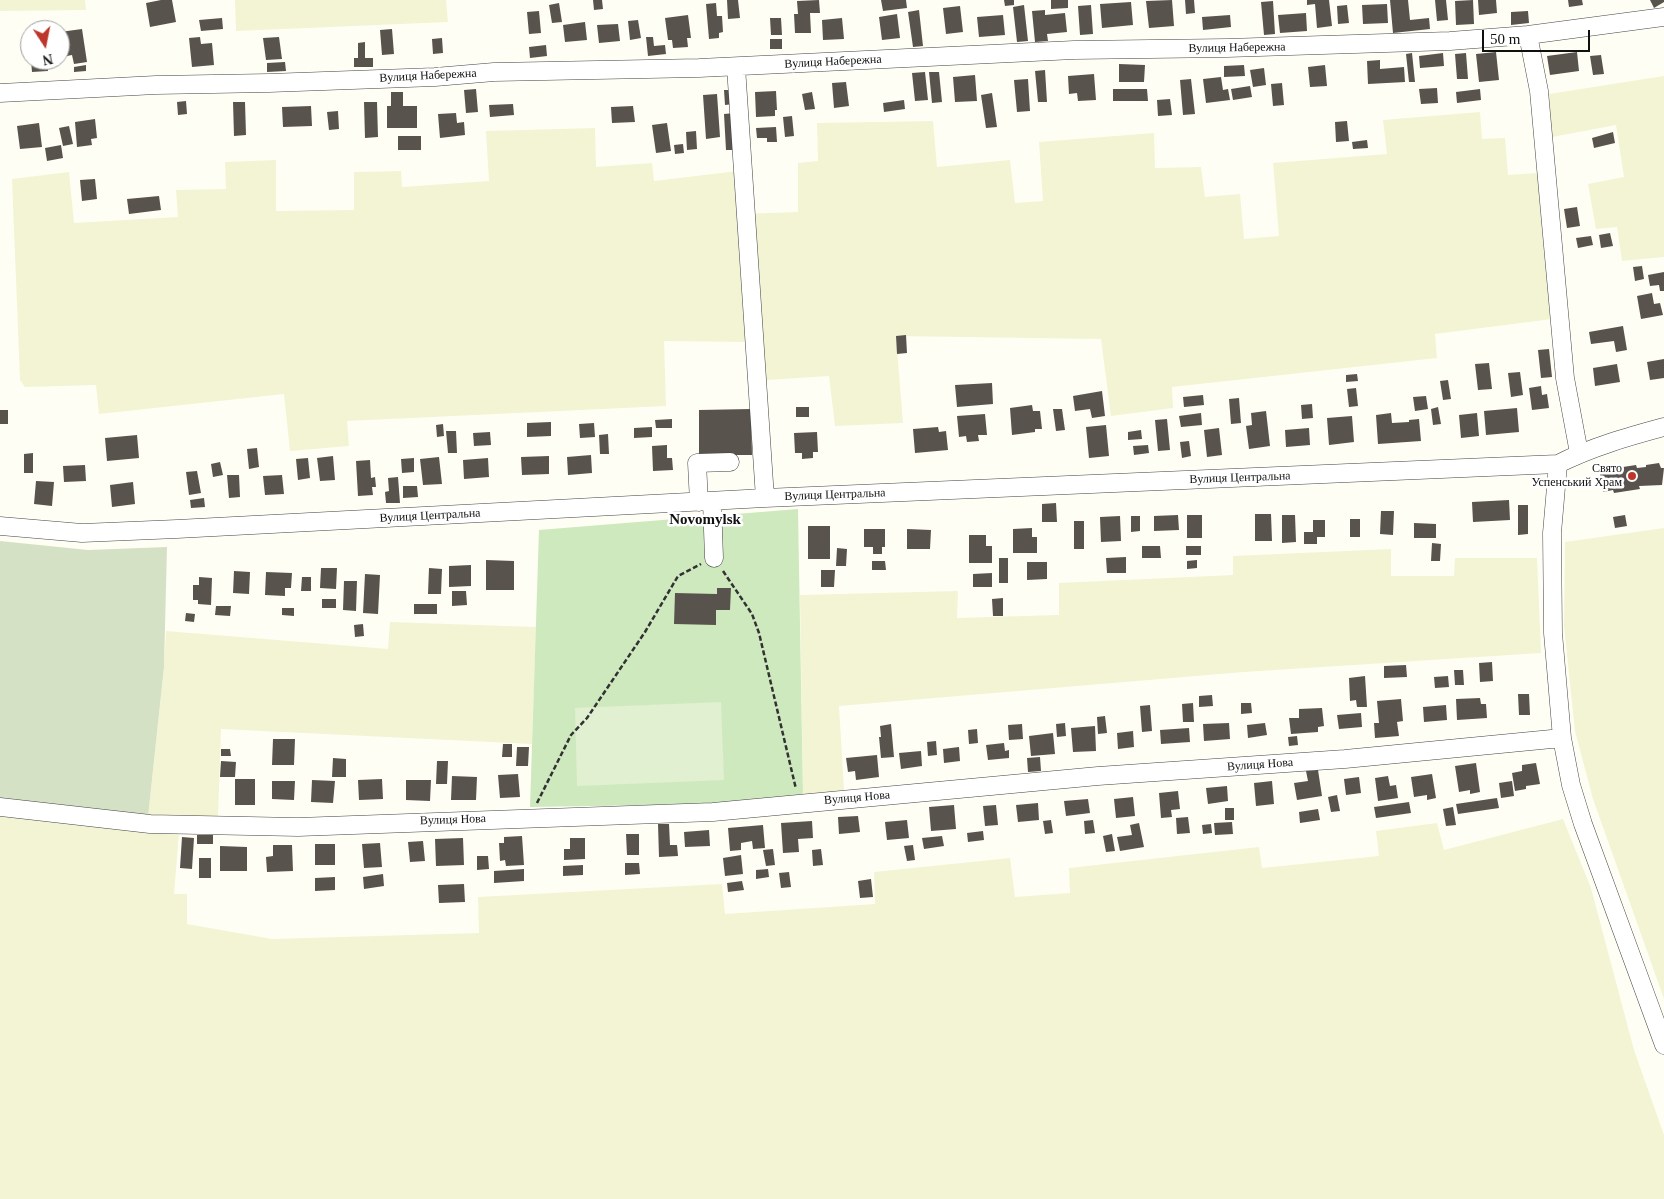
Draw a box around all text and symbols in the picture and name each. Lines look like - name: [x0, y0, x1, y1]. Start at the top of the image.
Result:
- north arrow: [20, 20, 70, 70]
- scale bar: [1484, 20, 1592, 52]
- text: 50 m: [1490, 31, 1520, 47]
- street label: Вулиця Набережна: [1188, 40, 1286, 56]
- text: N: [41, 51, 54, 68]
- street label: Вулиця Набережна: [784, 52, 882, 72]
- street label: Вулиця Набережна: [379, 66, 477, 86]
- place label: Свято Успенський Храм: [1531, 462, 1622, 490]
- street label: Вулиця Центральна: [1189, 469, 1291, 487]
- marker: Свято Успенський Храм: [1626, 470, 1638, 482]
- street label: Вулиця Центральна: [784, 486, 886, 504]
- street label: Вулиця Центральна: [379, 506, 481, 526]
- district label: Novomylsk: [669, 511, 741, 529]
- street label: Вулиця Нова: [1226, 756, 1294, 774]
- street label: Вулиця Нова: [823, 788, 891, 808]
- street label: Вулиця Нова: [420, 812, 486, 828]

